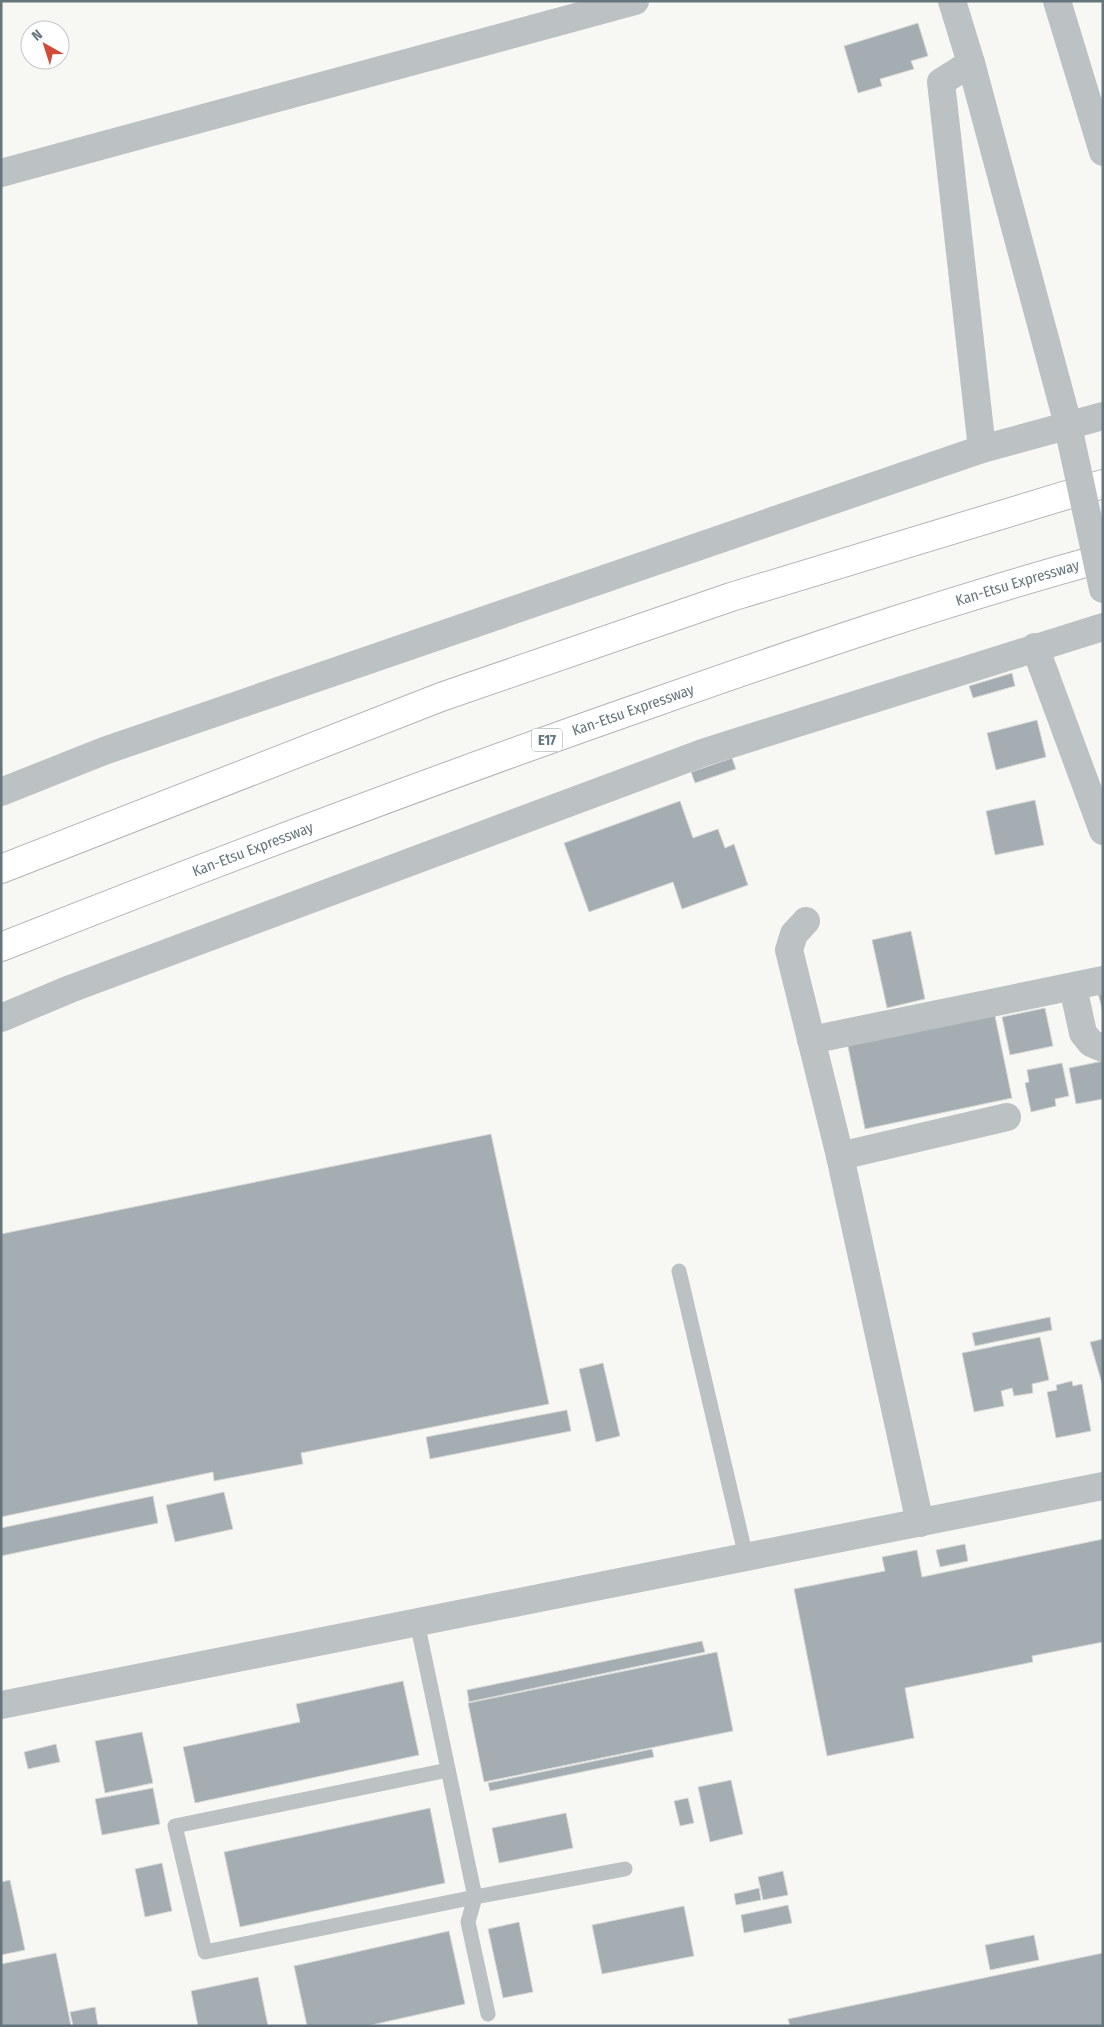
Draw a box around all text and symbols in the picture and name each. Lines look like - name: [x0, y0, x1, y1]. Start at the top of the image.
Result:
- north arrow: [20, 20, 70, 70]
- text: N: [29, 26, 46, 45]
- street label: Kan-Etsu Expressway: [953, 556, 1082, 610]
- street label: Kan-Etsu Expressway: [570, 680, 697, 740]
- road number: E17: [532, 728, 562, 752]
- street label: Kan-Etsu Expressway: [190, 818, 316, 881]

